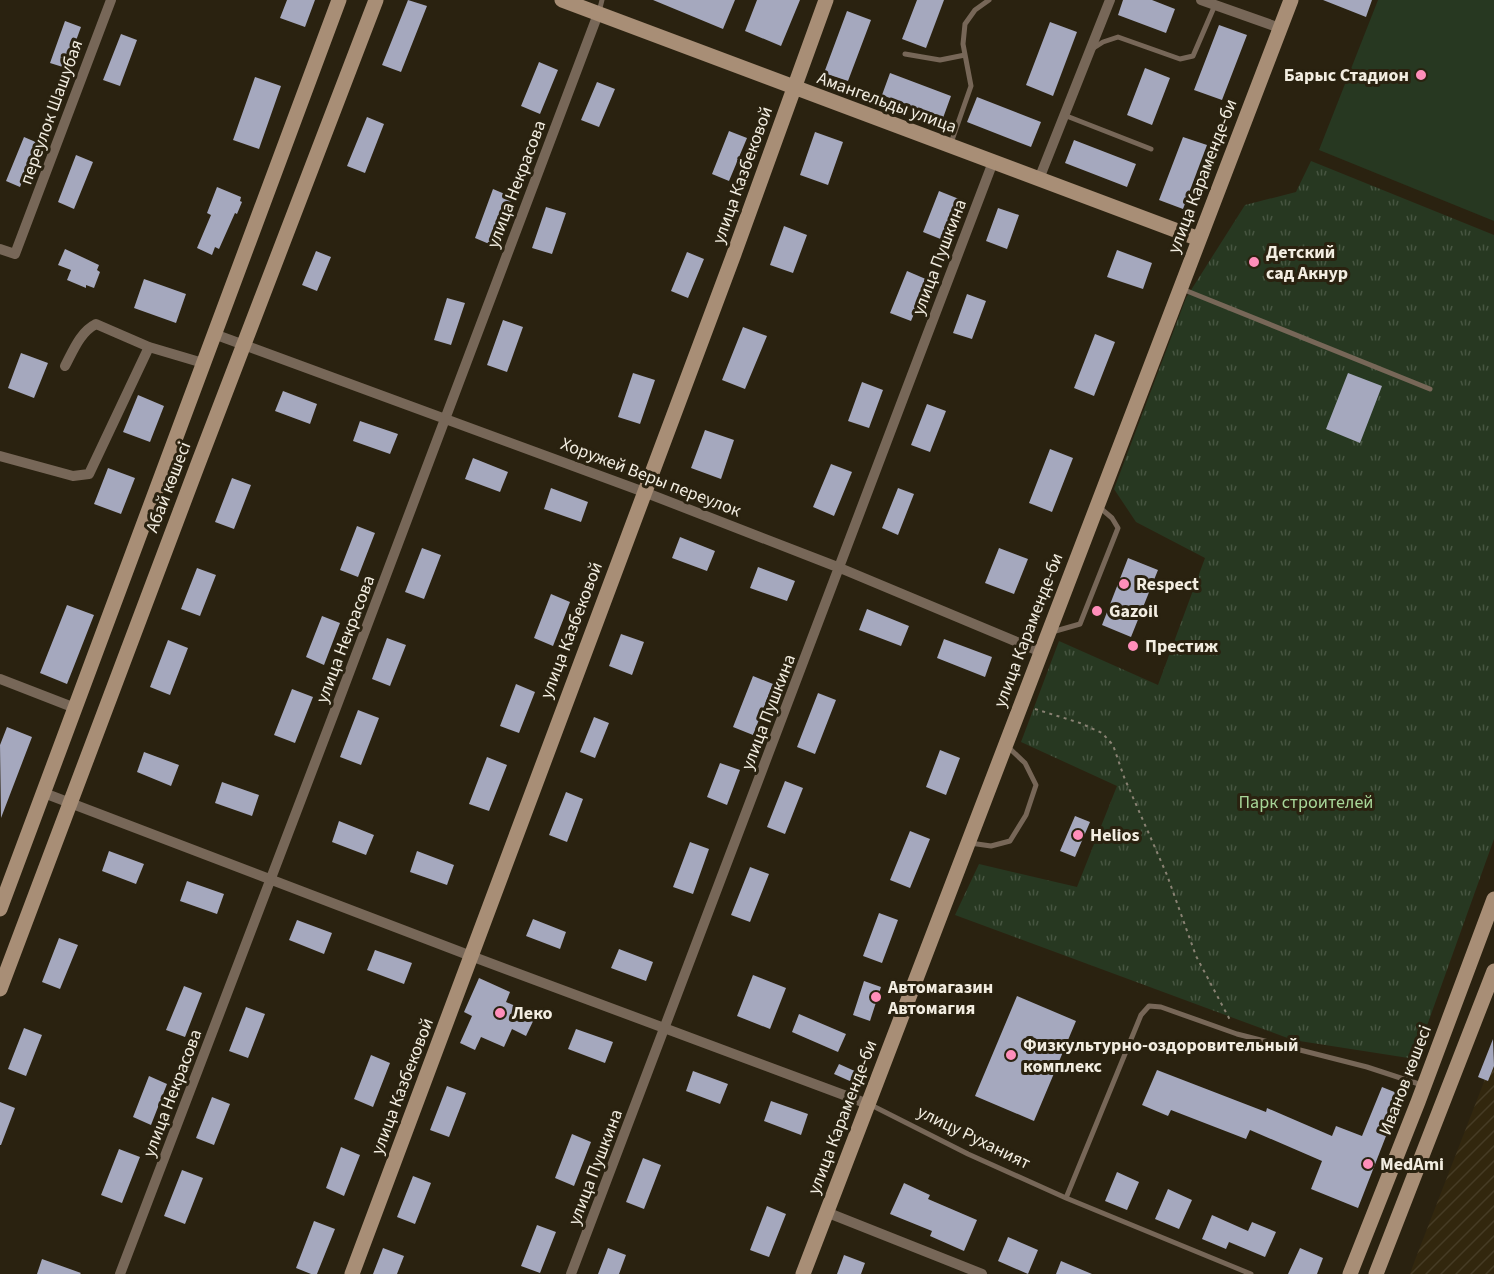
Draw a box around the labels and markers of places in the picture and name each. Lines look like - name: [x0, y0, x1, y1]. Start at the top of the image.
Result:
- place label: Барыс Стадион: [1284, 63, 1409, 88]
- marker: Барыс Стадион: [1414, 68, 1428, 82]
- place label: Детский сад Акнур: [1266, 240, 1348, 286]
- marker: Детский сад Акнур: [1247, 255, 1261, 269]
- place label: Respect: [1136, 572, 1199, 597]
- marker: Respect: [1117, 577, 1131, 591]
- place label: Gazoil: [1109, 599, 1158, 624]
- marker: Gazoil: [1090, 604, 1104, 618]
- place label: Престиж: [1145, 634, 1218, 659]
- marker: Престиж: [1126, 639, 1140, 653]
- place label: Helios: [1090, 823, 1139, 848]
- marker: Helios: [1071, 828, 1085, 842]
- place label: Автомагазин Автомагия: [887, 975, 993, 1021]
- marker: Автомагазин Автомагия: [869, 990, 883, 1004]
- place label: Леко: [511, 1001, 553, 1026]
- marker: Леко: [493, 1006, 507, 1020]
- place label: Физкультурно-оздоровительный комплекс: [1023, 1033, 1299, 1079]
- marker: Физкультурно-оздоровительный комплекс: [1004, 1048, 1018, 1062]
- place label: MedAmi: [1380, 1152, 1444, 1177]
- marker: MedAmi: [1361, 1157, 1375, 1171]

